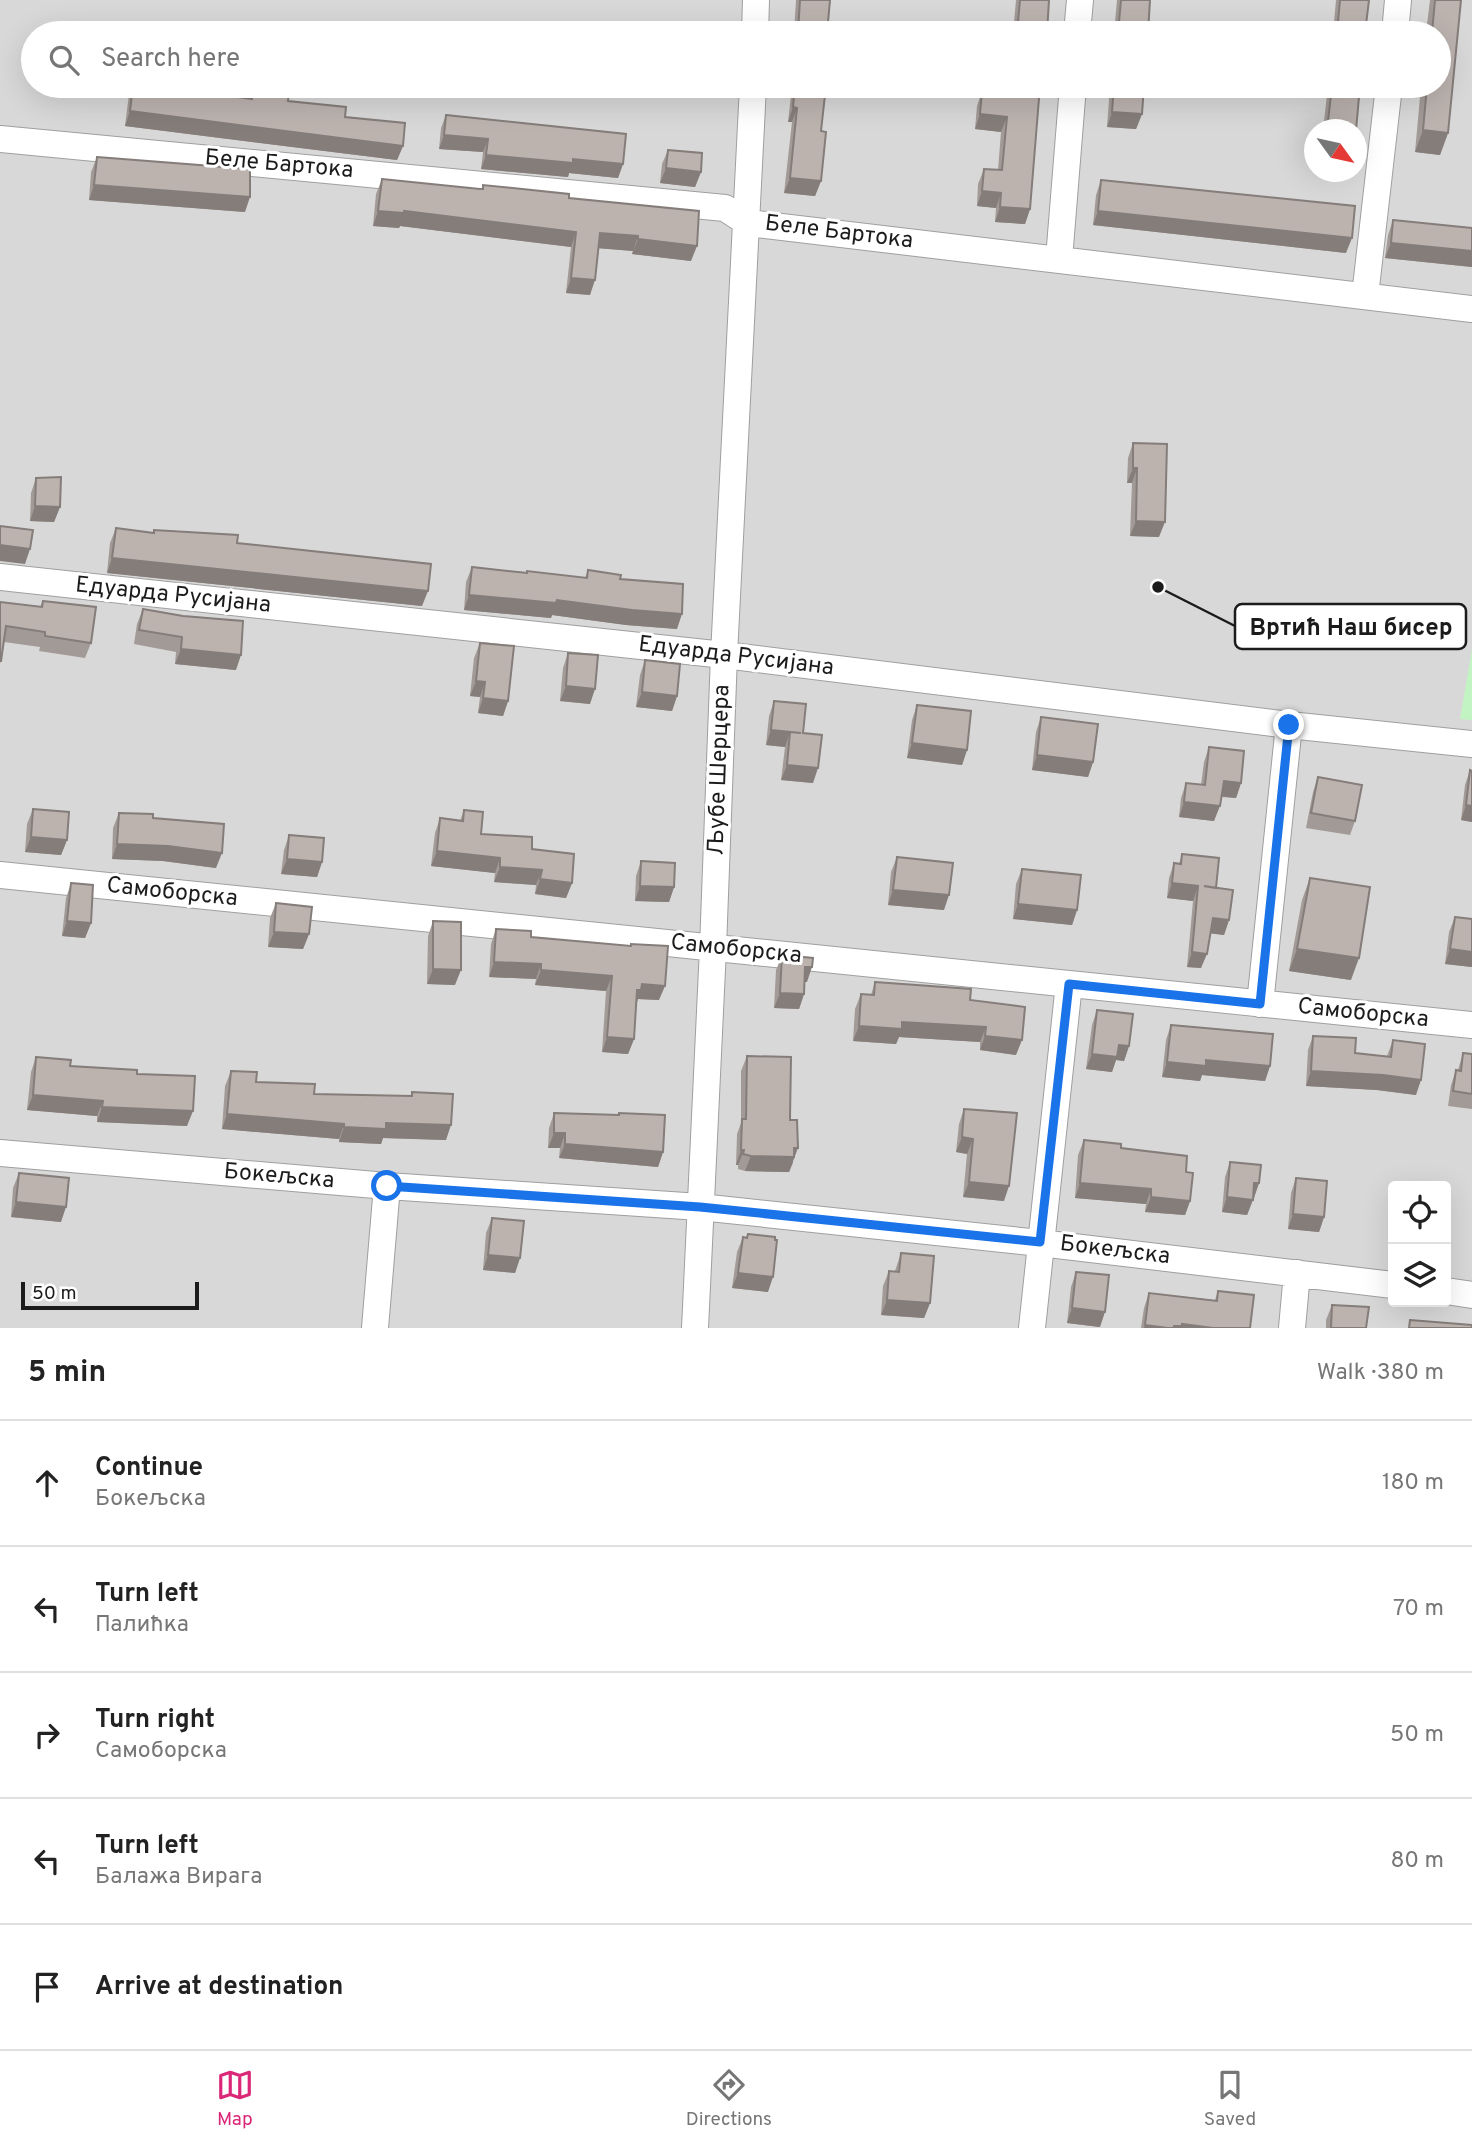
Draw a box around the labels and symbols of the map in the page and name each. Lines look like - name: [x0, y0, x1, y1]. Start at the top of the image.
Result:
- north arrow: [1304, 119, 1367, 182]
- street label: Беле Бартока: [203, 144, 355, 186]
- street label: Беле Бартока: [763, 210, 915, 256]
- street label: Едуарда Русијана: [74, 571, 272, 621]
- callout: Вртић Наш бисер: [1235, 604, 1466, 649]
- text: Вртић Наш бисер: [1249, 614, 1453, 644]
- street label: Едуарда Русијана: [637, 631, 835, 683]
- street label: Љубе Шерцера: [703, 684, 737, 856]
- route end: [1273, 709, 1304, 740]
- street label: Самоборска: [105, 872, 239, 914]
- street label: Самоборска: [669, 929, 803, 971]
- street label: Самоборска: [1296, 993, 1430, 1035]
- street label: Бокељска: [223, 1158, 335, 1196]
- route start: [371, 1170, 402, 1201]
- street label: Бокељска: [1058, 1230, 1172, 1272]
- scale bar: [21, 1279, 200, 1311]

